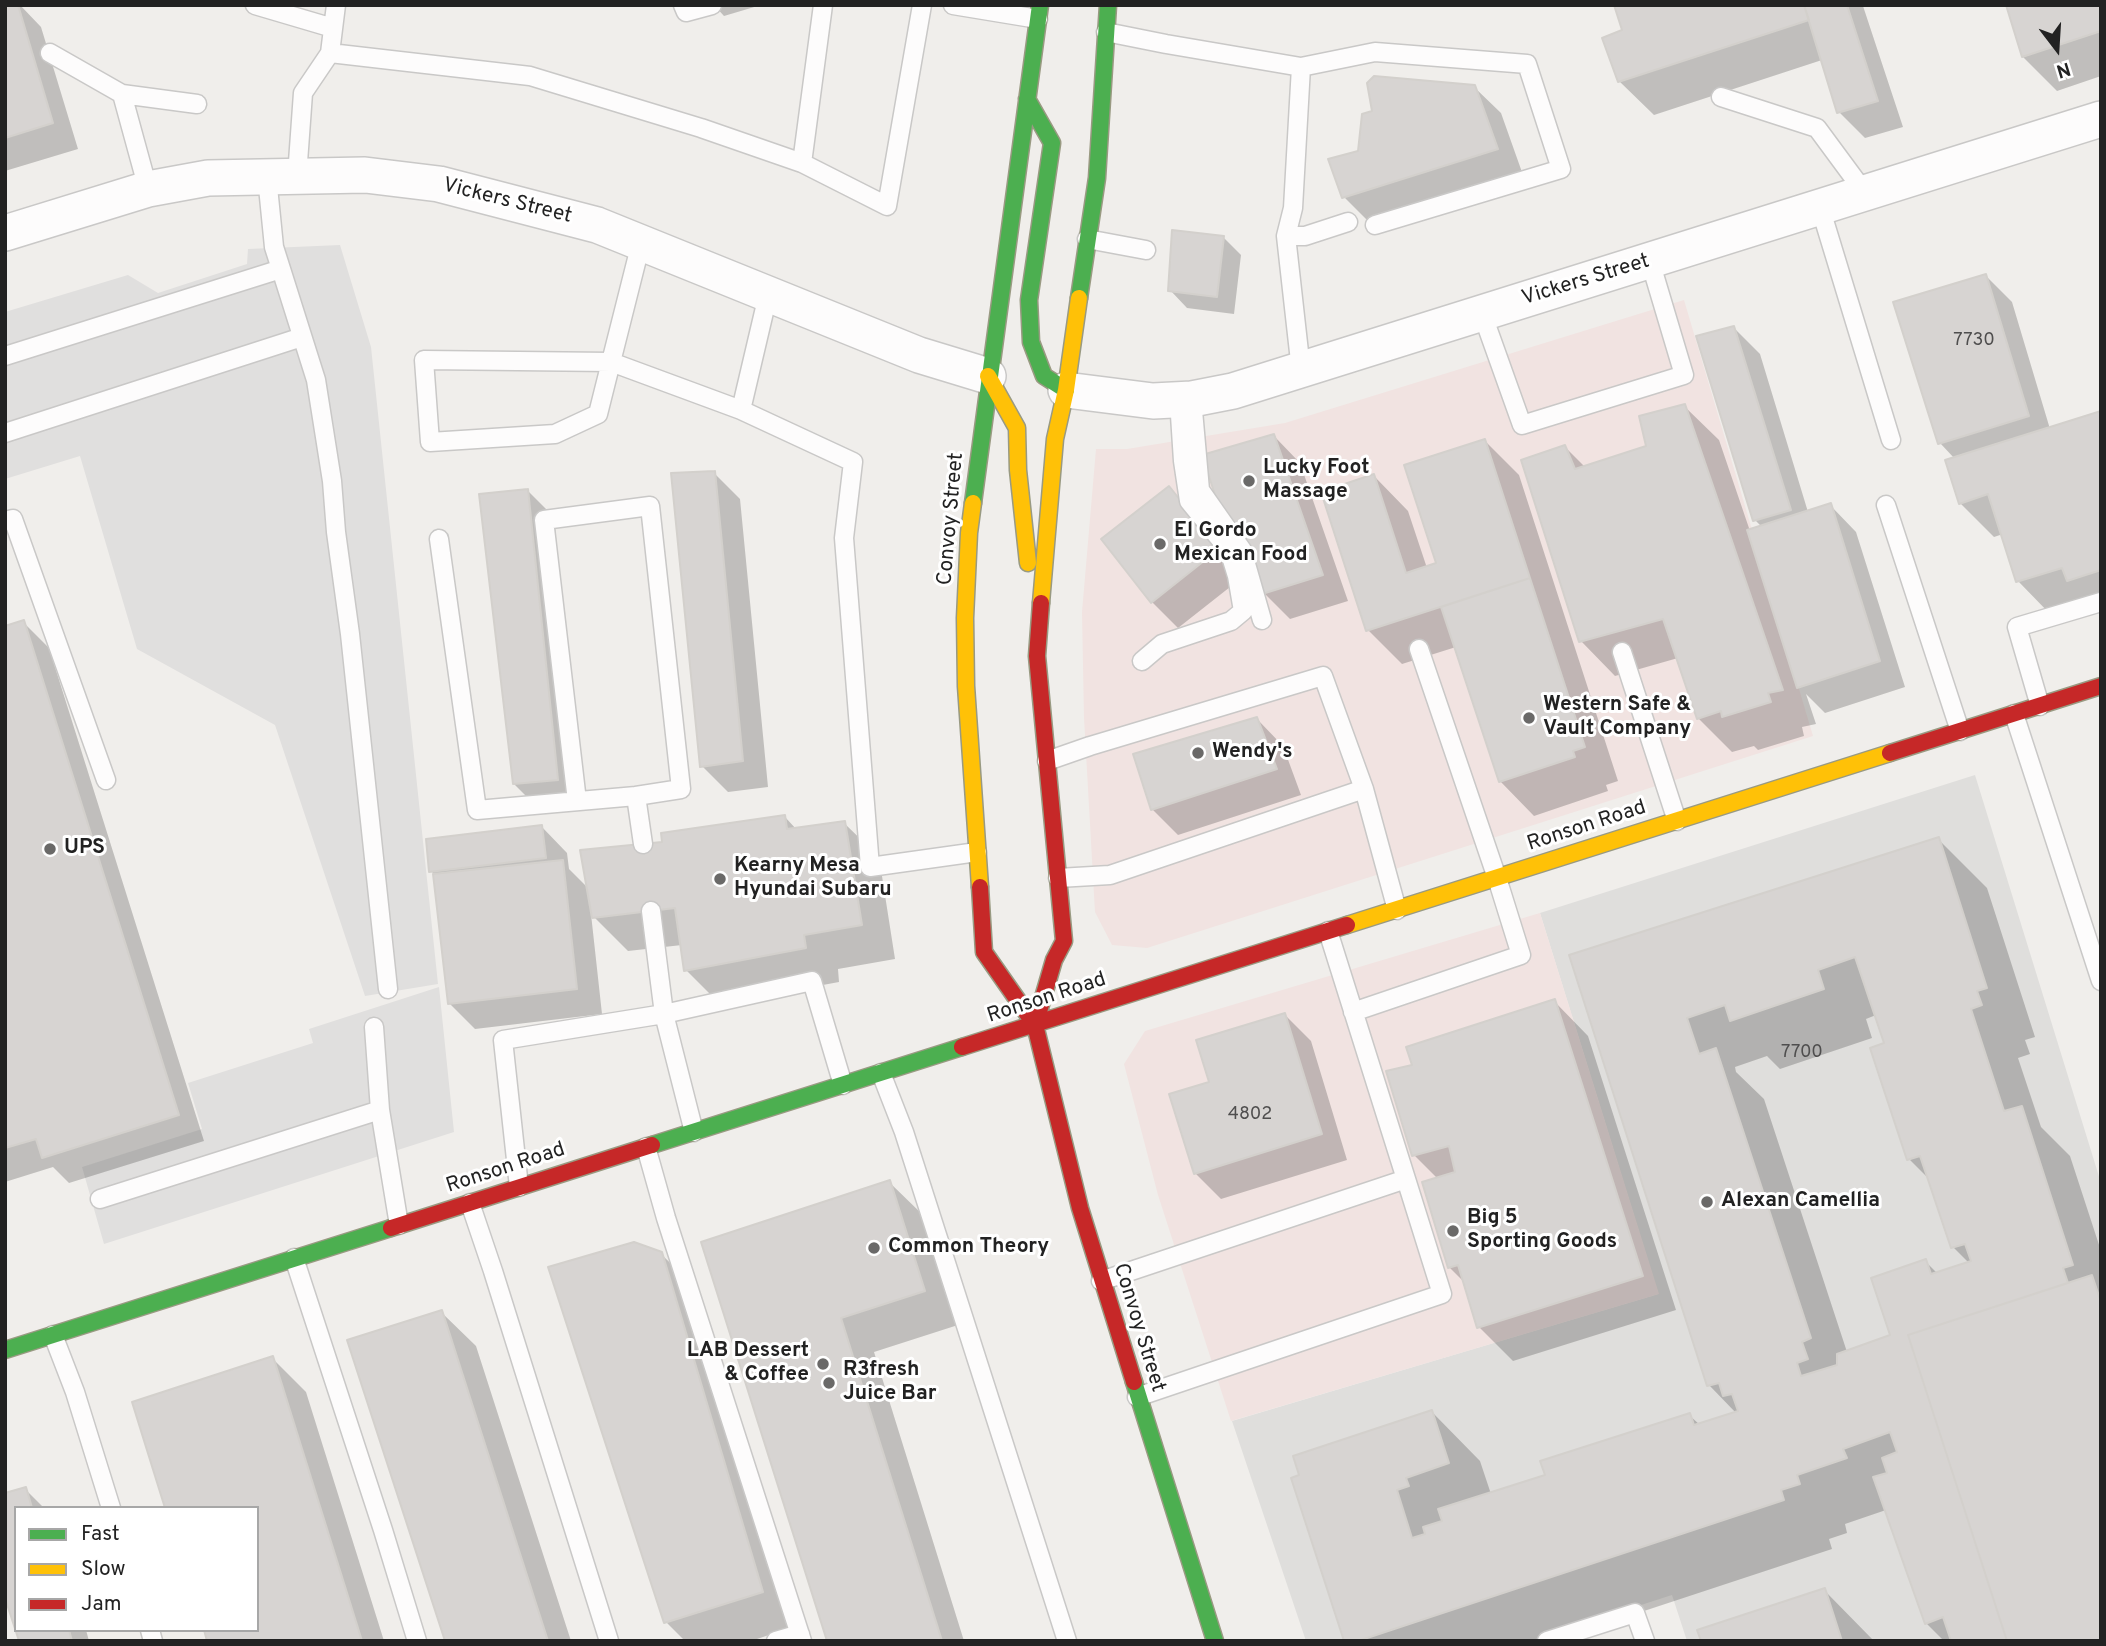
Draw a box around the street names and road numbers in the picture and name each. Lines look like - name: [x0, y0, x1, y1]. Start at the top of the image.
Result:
- street label: Vickers Street: [440, 174, 574, 230]
- street label: Vickers Street: [1519, 250, 1653, 312]
- street label: Convoy Street: [934, 452, 970, 586]
- street label: Ronson Road: [1524, 796, 1650, 858]
- street label: Ronson Road: [984, 968, 1110, 1030]
- street label: Ronson Road: [443, 1138, 569, 1200]
- street label: Convoy Street: [1106, 1261, 1170, 1395]

